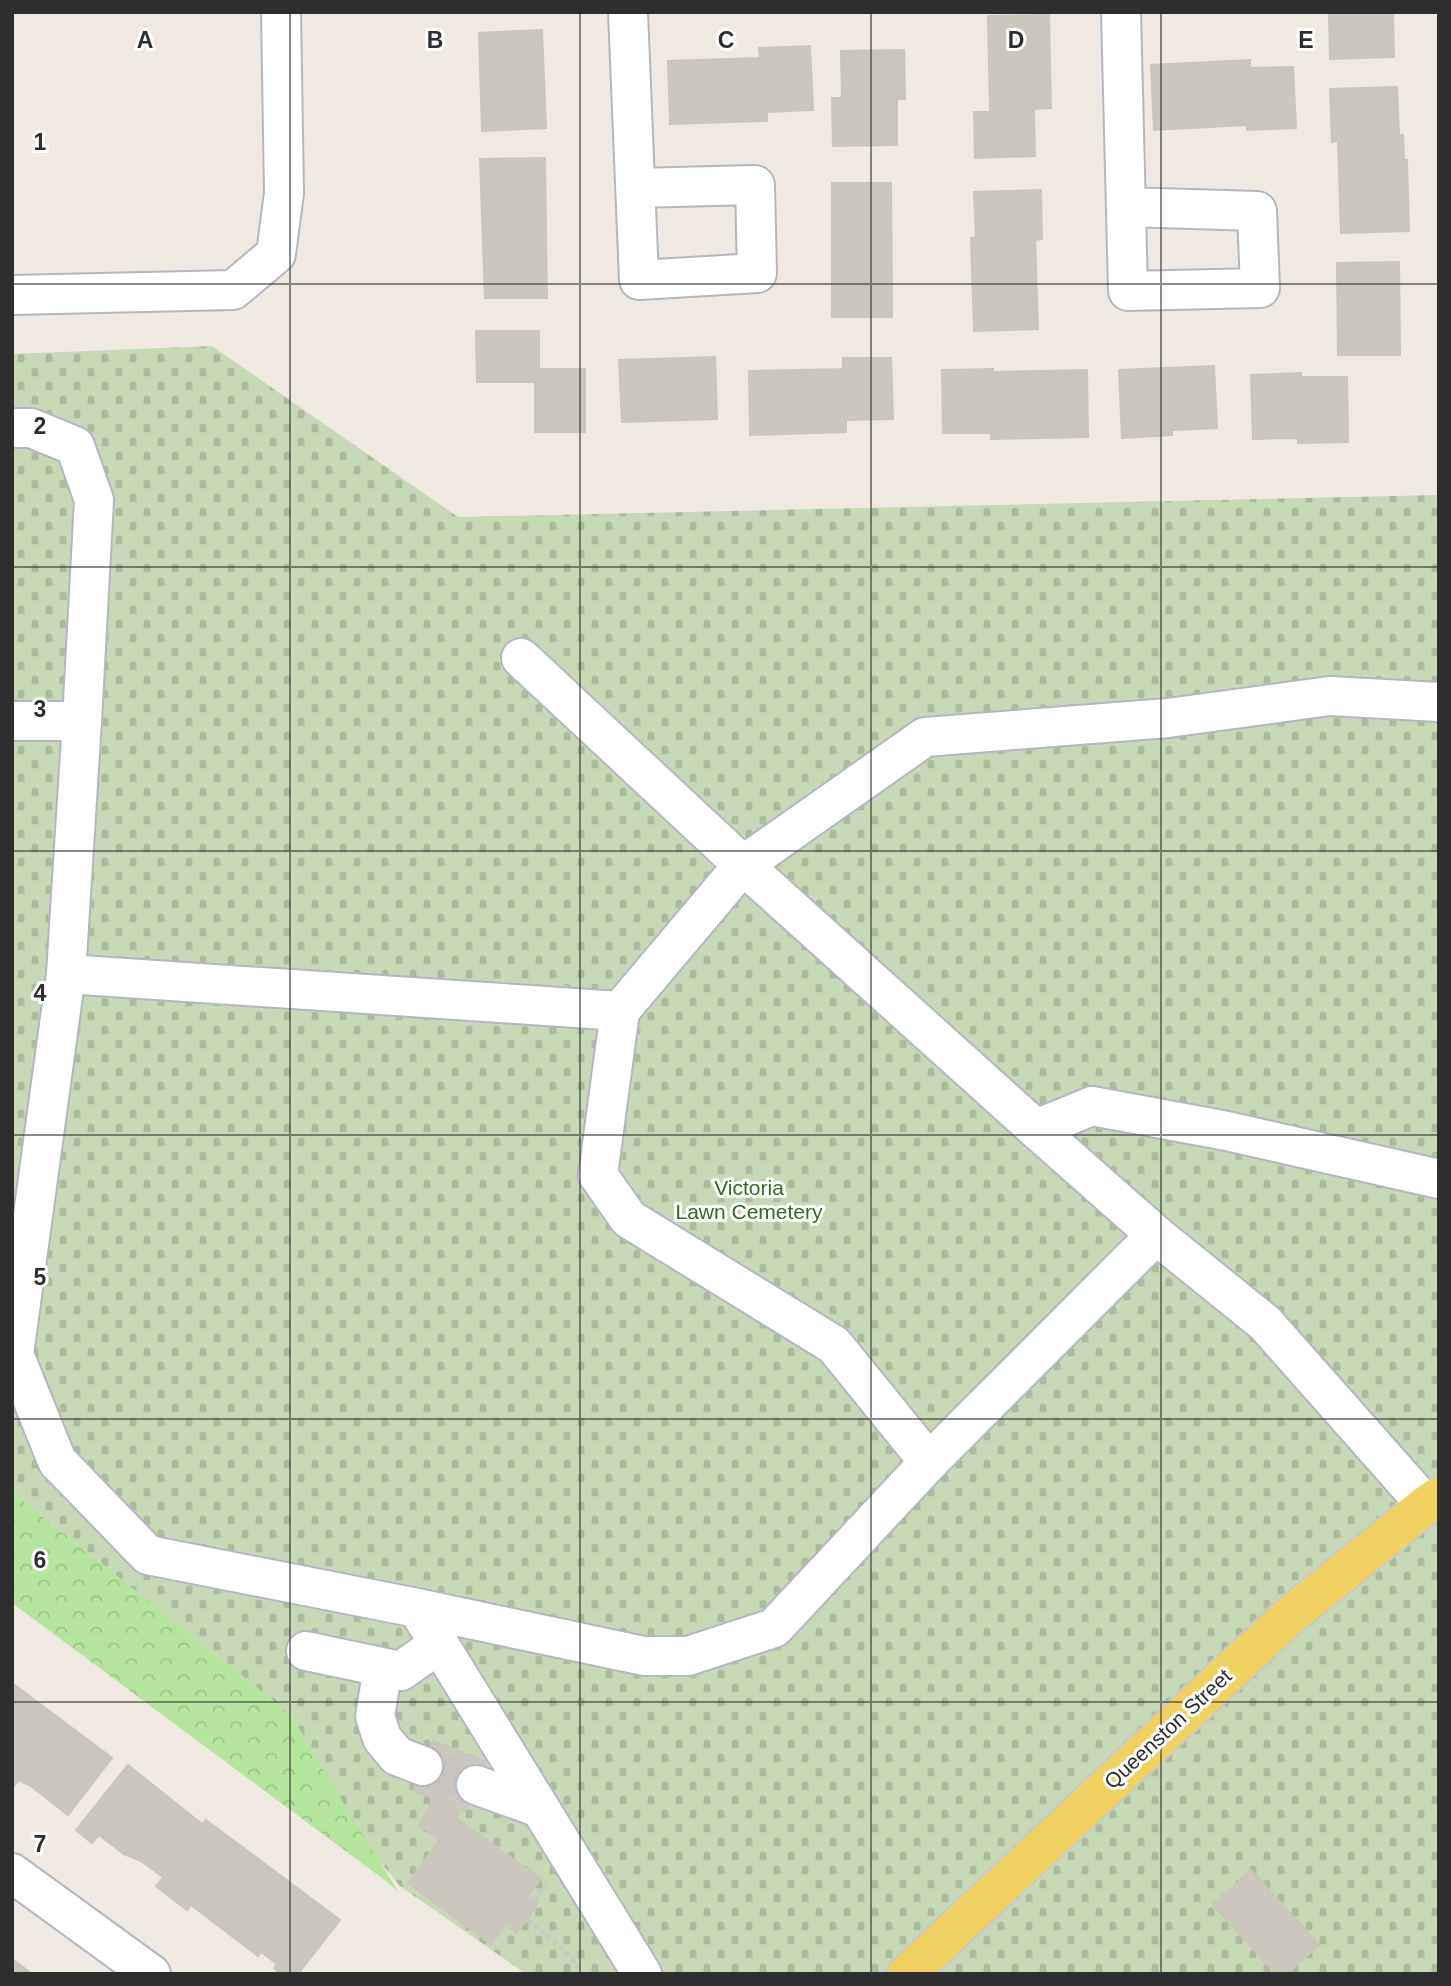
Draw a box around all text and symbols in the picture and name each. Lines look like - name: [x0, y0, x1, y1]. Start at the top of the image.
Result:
- text: A: [137, 27, 153, 53]
- text: B: [427, 27, 443, 53]
- text: C: [718, 27, 734, 53]
- text: D: [1008, 27, 1024, 53]
- text: E: [1298, 27, 1314, 53]
- text: 1: [34, 129, 47, 155]
- text: 2: [34, 413, 46, 439]
- text: 3: [34, 696, 46, 722]
- text: 4: [34, 980, 47, 1006]
- park label: Victoria Lawn Cemetery: [675, 1176, 823, 1223]
- text: 5: [34, 1264, 47, 1290]
- text: 6: [34, 1547, 46, 1573]
- street label: Queenston Street: [1100, 1664, 1236, 1793]
- text: 7: [34, 1831, 46, 1857]

